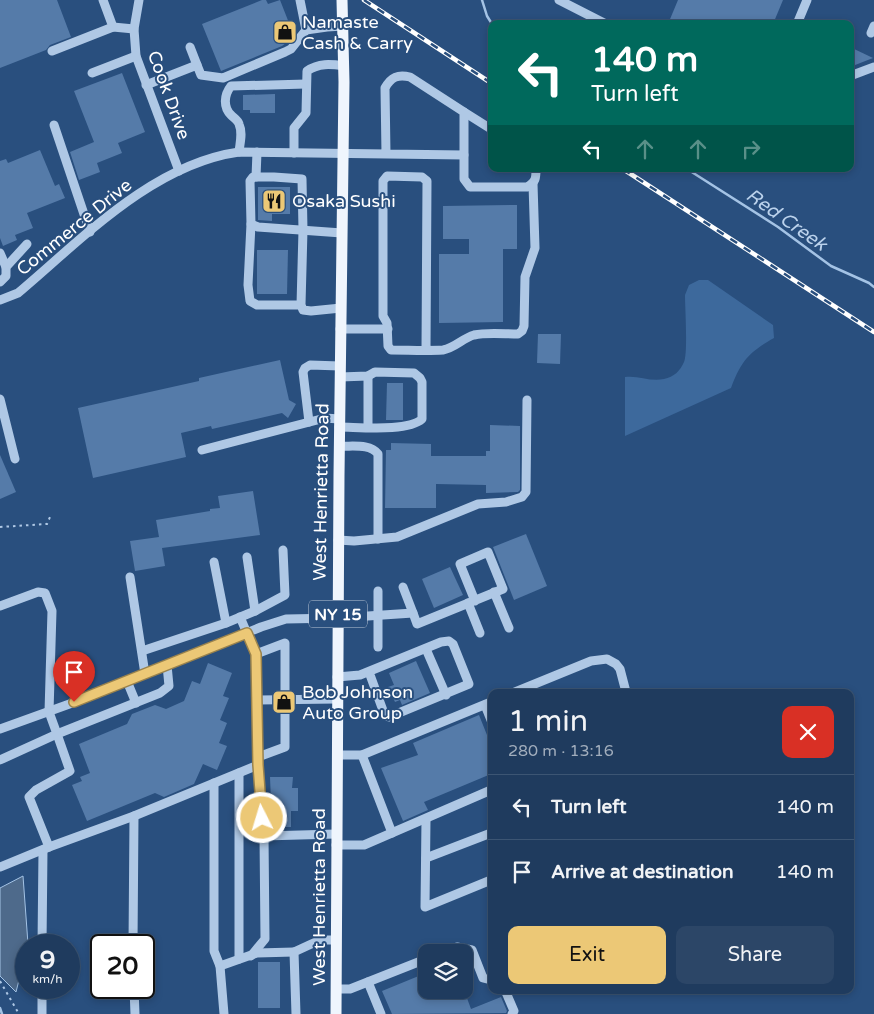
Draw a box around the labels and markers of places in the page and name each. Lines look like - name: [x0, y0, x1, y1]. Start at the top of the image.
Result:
- place label: Namaste Cash & Carry: [302, 11, 413, 54]
- shop icon: Namaste Cash & Carry: [272, 19, 298, 45]
- restaurant icon: Osaka Sushi: [261, 188, 287, 214]
- place label: Osaka Sushi: [292, 190, 396, 212]
- pin: [53, 651, 95, 702]
- place label: Bob Johnson Auto Group: [302, 681, 413, 724]
- shop icon: Bob Johnson Auto Group: [271, 689, 297, 715]

